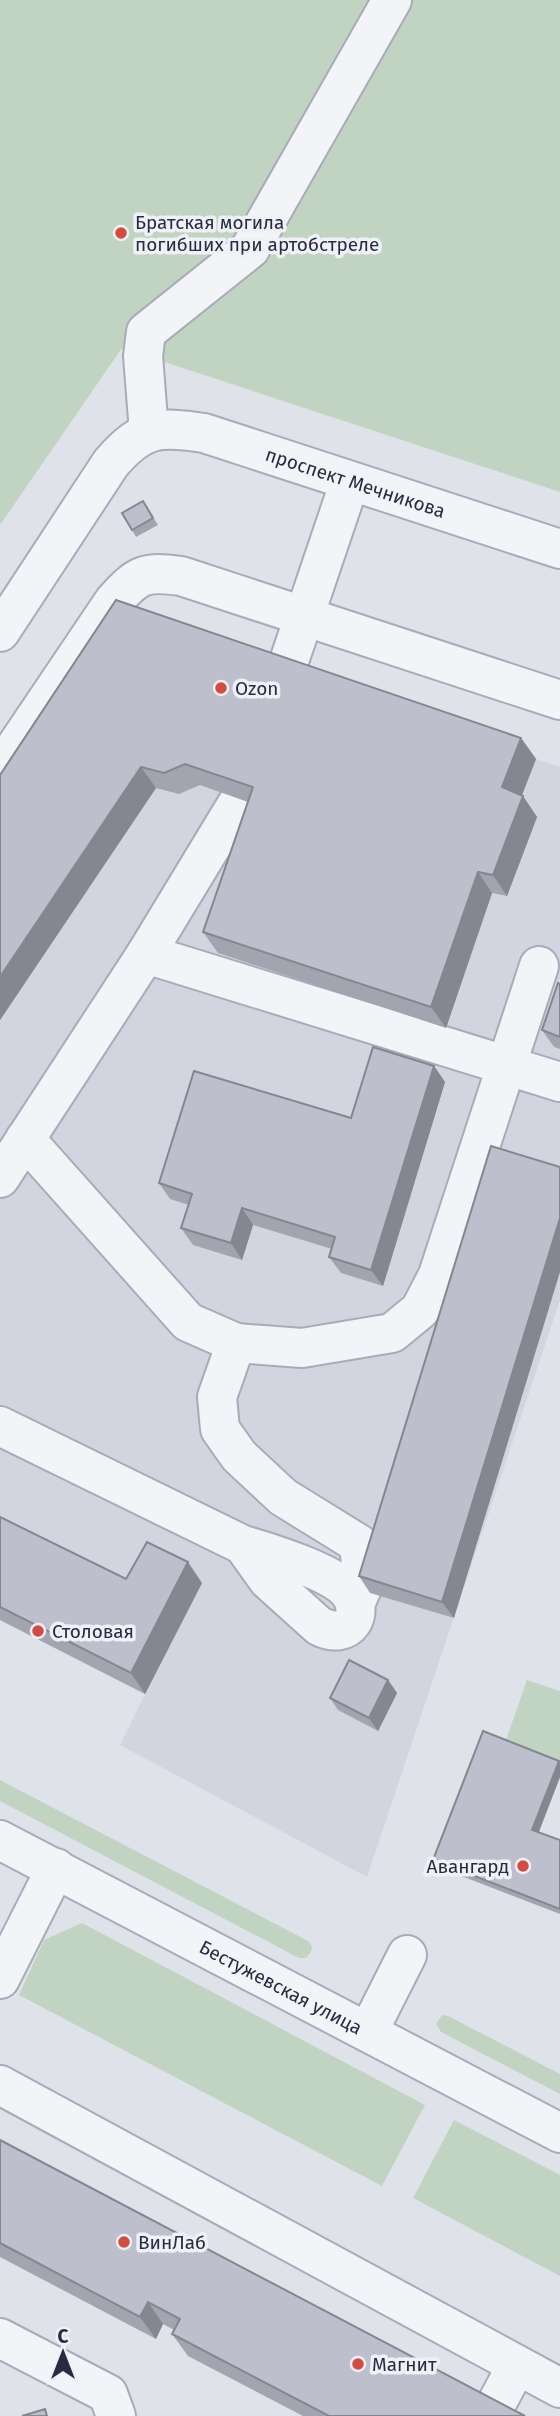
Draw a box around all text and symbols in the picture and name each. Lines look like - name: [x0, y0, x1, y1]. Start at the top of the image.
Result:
- place label: Братская могила погибших при артобстреле: [135, 211, 379, 256]
- marker: Братская могила погибших при артобстреле: [113, 225, 129, 241]
- street label: проспект Мечникова: [262, 443, 448, 523]
- place label: Ozon: [235, 677, 278, 700]
- marker: Ozon: [213, 680, 229, 696]
- place label: Столовая: [52, 1620, 134, 1643]
- marker: Столовая: [30, 1623, 46, 1639]
- place label: Авангард: [427, 1855, 509, 1878]
- marker: Авангард: [515, 1858, 531, 1874]
- street label: Бестужевская улица: [195, 1935, 366, 2039]
- place label: ВинЛаб: [138, 2231, 206, 2254]
- marker: ВинЛаб: [116, 2234, 132, 2250]
- north arrow: [28, 2318, 98, 2388]
- text: С: [58, 2325, 69, 2348]
- place label: Магнит: [372, 2353, 437, 2376]
- marker: Магнит: [350, 2356, 366, 2372]

